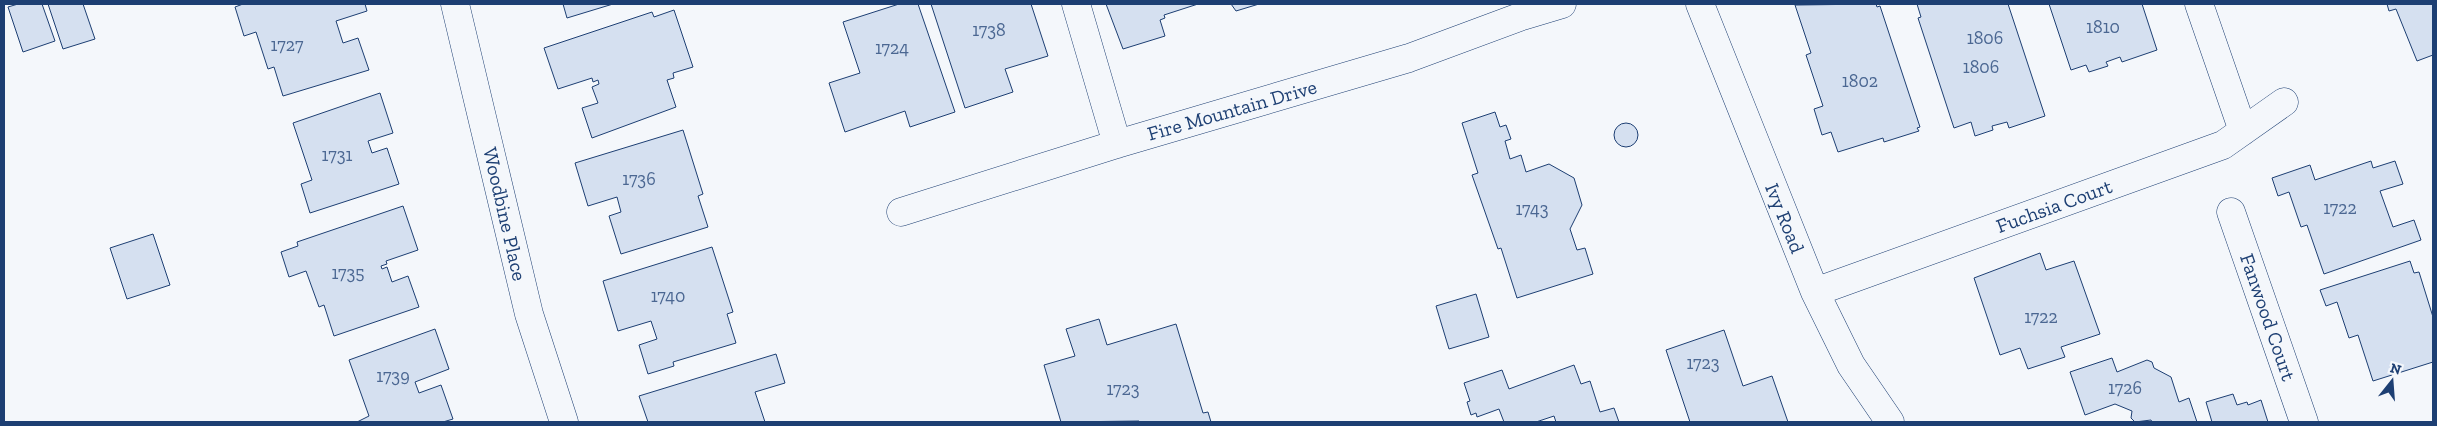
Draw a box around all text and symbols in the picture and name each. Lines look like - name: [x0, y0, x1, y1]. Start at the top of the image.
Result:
- house number: 1810: [2086, 16, 2120, 38]
- house number: 1738: [972, 19, 1006, 41]
- house number: 1806: [1967, 27, 2003, 49]
- house number: 1727: [271, 34, 304, 56]
- house number: 1724: [875, 37, 909, 59]
- house number: 1806: [1963, 56, 1999, 78]
- house number: 1802: [1842, 70, 1878, 92]
- street label: Fire Mountain Drive: [1145, 74, 1319, 146]
- house number: 1731: [322, 144, 352, 166]
- street label: Woodbine Place: [478, 145, 532, 283]
- house number: 1736: [622, 168, 656, 190]
- street label: Fuchsia Court: [1993, 174, 2116, 238]
- street label: Ivy Road: [1760, 180, 1810, 256]
- house number: 1722: [2323, 197, 2357, 219]
- house number: 1743: [1515, 198, 1549, 220]
- street label: Fanwood Court: [2235, 250, 2301, 384]
- house number: 1735: [331, 262, 365, 284]
- house number: 1740: [651, 285, 685, 307]
- house number: 1722: [2024, 306, 2058, 328]
- house number: 1723: [1686, 352, 1720, 374]
- north arrow: [2367, 356, 2417, 406]
- text: N: [2388, 359, 2404, 379]
- house number: 1739: [376, 365, 410, 387]
- house number: 1726: [2108, 377, 2142, 399]
- house number: 1723: [1106, 378, 1140, 400]

